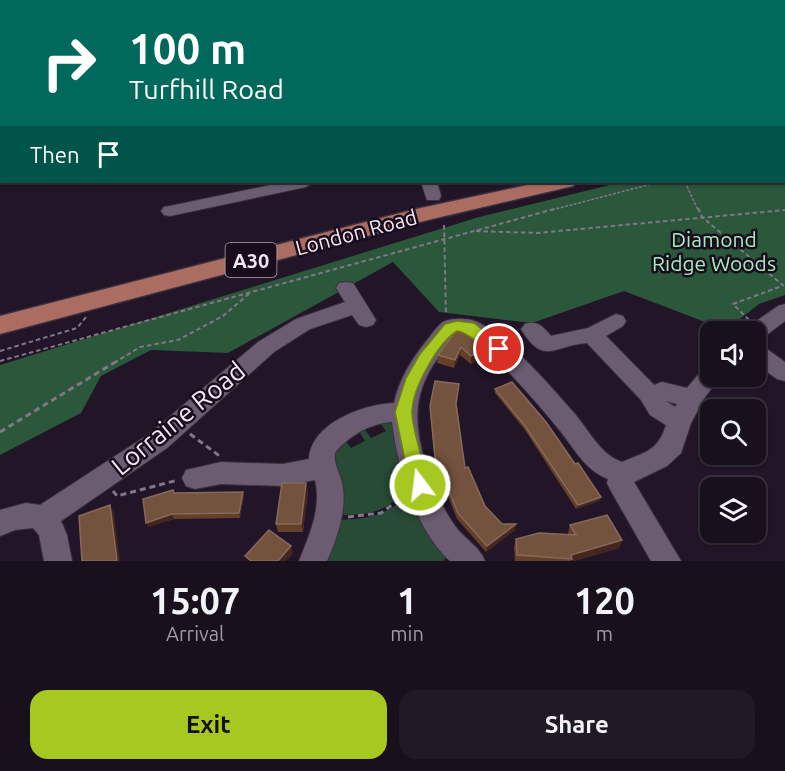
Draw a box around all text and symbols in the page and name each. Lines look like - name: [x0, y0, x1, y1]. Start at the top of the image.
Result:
- icon: right: [30, 24, 108, 102]
- text: 100 m: [129, 25, 246, 72]
- text: Turfhill Road: [129, 74, 284, 104]
- icon: arrive: [92, 138, 125, 171]
- text: Then: [30, 142, 80, 167]
- street label: London Road: [293, 204, 419, 260]
- park label: Diamond Ridge Woods: [652, 227, 776, 275]
- road number: A30: [226, 243, 276, 277]
- map controls: [700, 321, 766, 543]
- button: sound: [700, 321, 766, 387]
- pin: [473, 323, 524, 374]
- icon: arrive: [482, 332, 515, 365]
- street label: Lorraine Road: [106, 355, 250, 481]
- button: search: [700, 399, 766, 465]
- position arrow: [388, 453, 452, 517]
- button: layers: [700, 477, 766, 543]
- text: 15:07: [150, 580, 240, 621]
- text: 1: [397, 580, 417, 621]
- text: 120: [574, 580, 635, 621]
- text: Arrival: [166, 622, 224, 645]
- text: min: [390, 622, 424, 645]
- text: m: [596, 622, 613, 645]
- button: Exit: [30, 690, 387, 759]
- button: Share: [399, 690, 755, 759]

